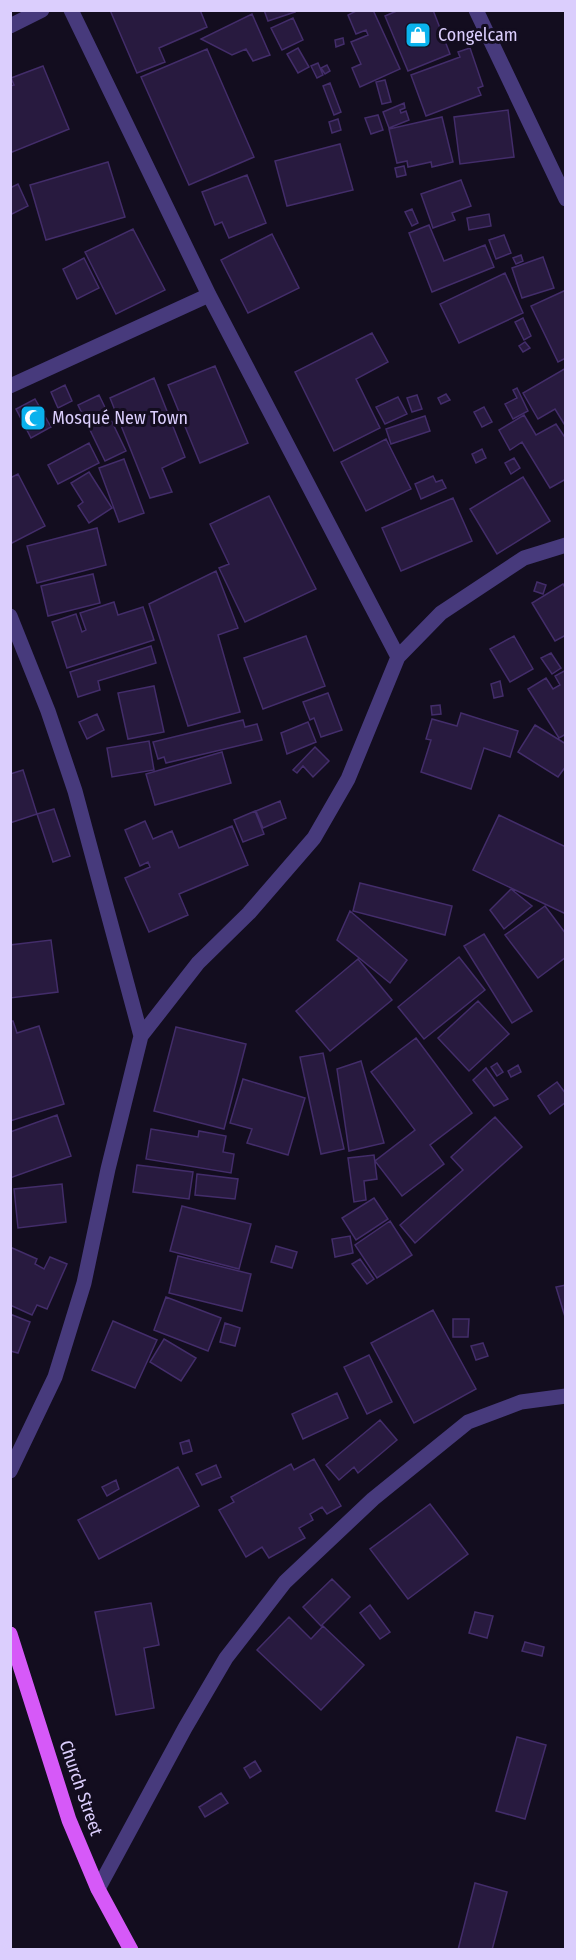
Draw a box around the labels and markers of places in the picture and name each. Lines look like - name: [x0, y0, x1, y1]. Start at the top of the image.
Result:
- shop icon: Congelcam: [403, 20, 433, 50]
- place label: Congelcam: [438, 24, 518, 46]
- mosque icon: Mosqué New Town: [18, 403, 48, 433]
- place label: Mosqué New Town: [52, 407, 188, 429]

